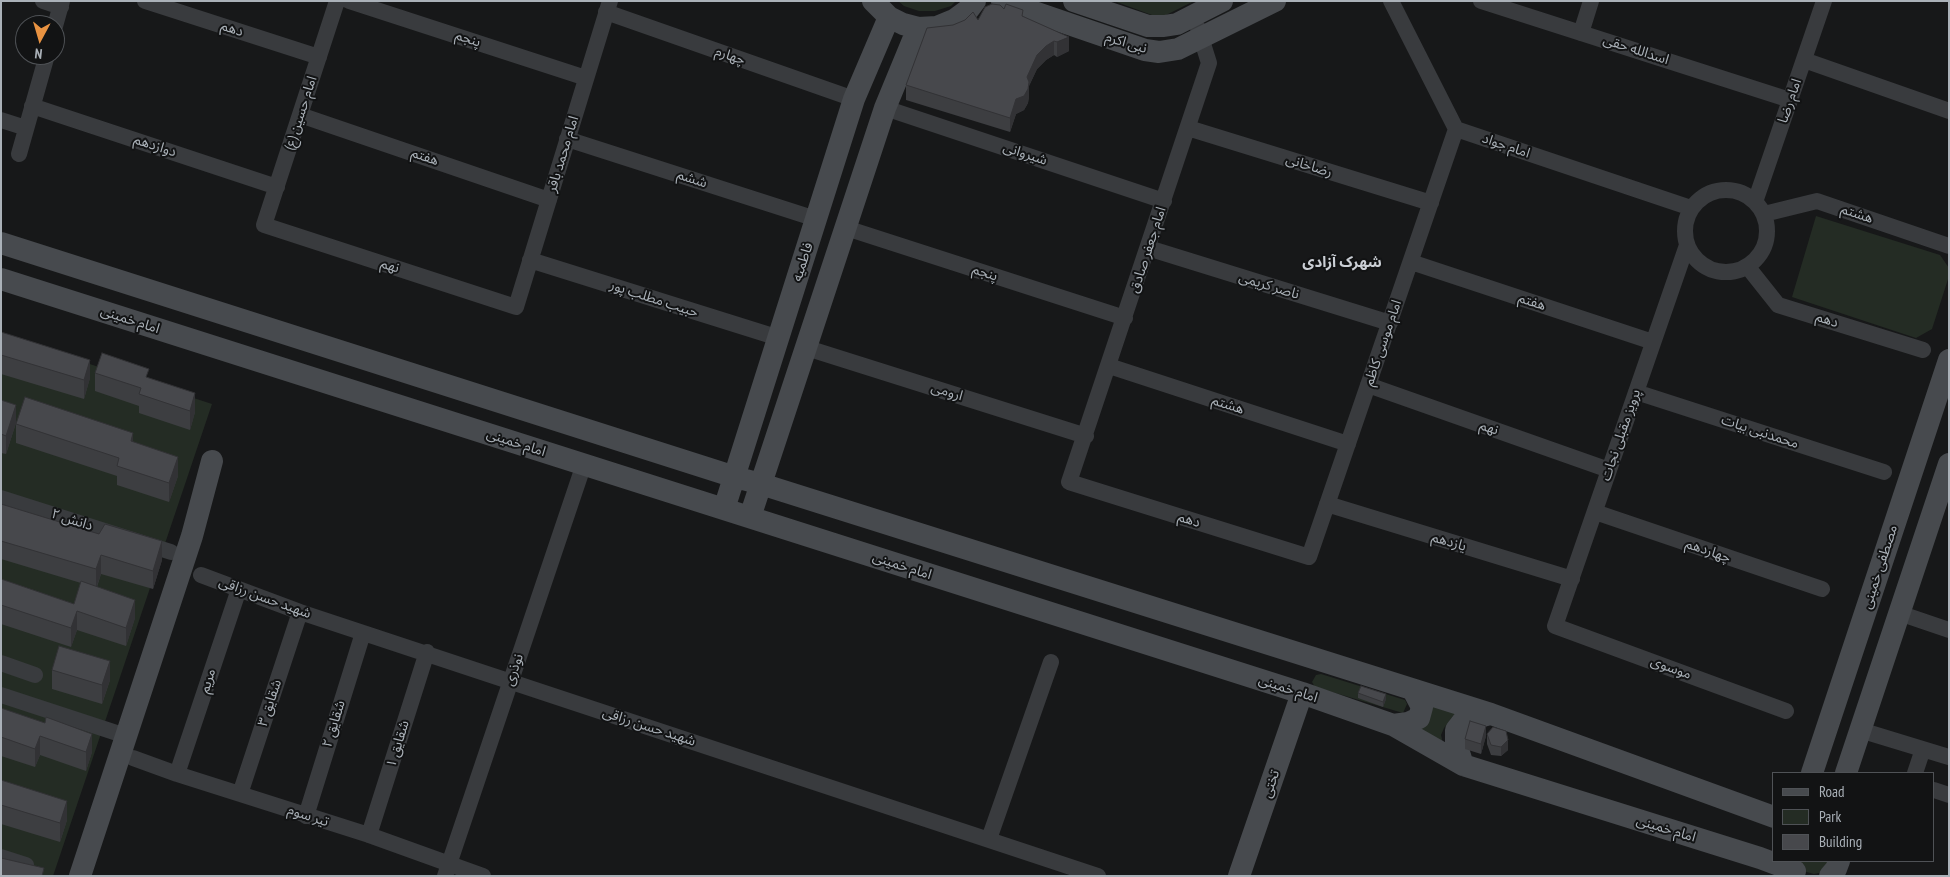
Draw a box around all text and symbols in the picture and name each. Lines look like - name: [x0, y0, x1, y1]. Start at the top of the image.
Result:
- north arrow: [15, 15, 65, 65]
- street label: دهم: [219, 18, 245, 40]
- street label: پنجم: [453, 27, 483, 51]
- street label: نبی اکرم: [1103, 29, 1149, 57]
- street label: اسدالله حقی: [1601, 31, 1671, 69]
- street label: چهارم: [713, 43, 747, 69]
- text: N: [34, 45, 43, 63]
- street label: امام حسین (ع): [281, 74, 321, 152]
- street label: امام رضا: [1775, 77, 1805, 125]
- street label: امام محمد باقر: [543, 114, 583, 194]
- street label: امام جواد: [1480, 130, 1532, 162]
- street label: دوازدهم: [132, 131, 178, 161]
- street label: شیروانی: [1001, 139, 1049, 169]
- street label: هفتم: [409, 144, 441, 170]
- street label: رضاخانی: [1284, 151, 1334, 181]
- street label: ششم: [675, 166, 709, 192]
- street label: هشتم: [1839, 201, 1875, 227]
- street label: امام جعفر صادق: [1126, 205, 1170, 295]
- street label: فاطمیه: [789, 240, 817, 284]
- district label: شهرک آزادی: [1302, 254, 1382, 272]
- street label: نهم: [378, 255, 402, 277]
- street label: پنجم: [970, 261, 1000, 285]
- street label: ناصر کریمی: [1237, 269, 1301, 303]
- street label: حبیب مطلب پور: [608, 277, 700, 321]
- street label: هفتم: [1516, 290, 1548, 314]
- street label: امام موسی کاظم: [1360, 298, 1406, 388]
- street label: امام خمینی: [98, 303, 162, 337]
- street label: دهم: [1814, 309, 1840, 331]
- street label: ارومی: [929, 379, 965, 405]
- street label: پرویز مقبلی نجات: [1597, 387, 1645, 483]
- street label: هشتم: [1210, 392, 1246, 418]
- street label: محمدنبی بیات: [1719, 412, 1801, 452]
- street label: نهم: [1477, 417, 1501, 439]
- street label: امام خمینی: [484, 426, 548, 460]
- street label: دانش ۲: [49, 505, 95, 535]
- street label: دهم: [1176, 509, 1202, 531]
- street label: مصطفی خمینی: [1859, 523, 1901, 611]
- street label: یازدهم: [1430, 529, 1468, 555]
- street label: چهاردهم: [1683, 535, 1733, 567]
- street label: امام خمینی: [870, 549, 934, 583]
- street label: شهید حسن رزاقی: [217, 574, 313, 622]
- street label: نوذری: [501, 652, 527, 688]
- street label: موسوی: [1648, 653, 1694, 683]
- street label: مریم: [196, 667, 220, 695]
- street label: امام خمینی: [1256, 672, 1320, 706]
- street label: شقایق ۳: [255, 677, 285, 729]
- street label: شقایق ۲: [319, 698, 349, 750]
- street label: شهید حسن رزاقی: [600, 704, 698, 750]
- street label: شقایق ۱: [383, 718, 413, 770]
- street label: تختی: [1258, 768, 1284, 800]
- legend: [1772, 772, 1935, 862]
- text: Road: [1819, 782, 1845, 801]
- street label: تیر سوم: [285, 801, 331, 831]
- text: Park: [1819, 807, 1841, 826]
- street label: امام خمینی: [1634, 812, 1698, 846]
- text: Building: [1819, 832, 1862, 851]

